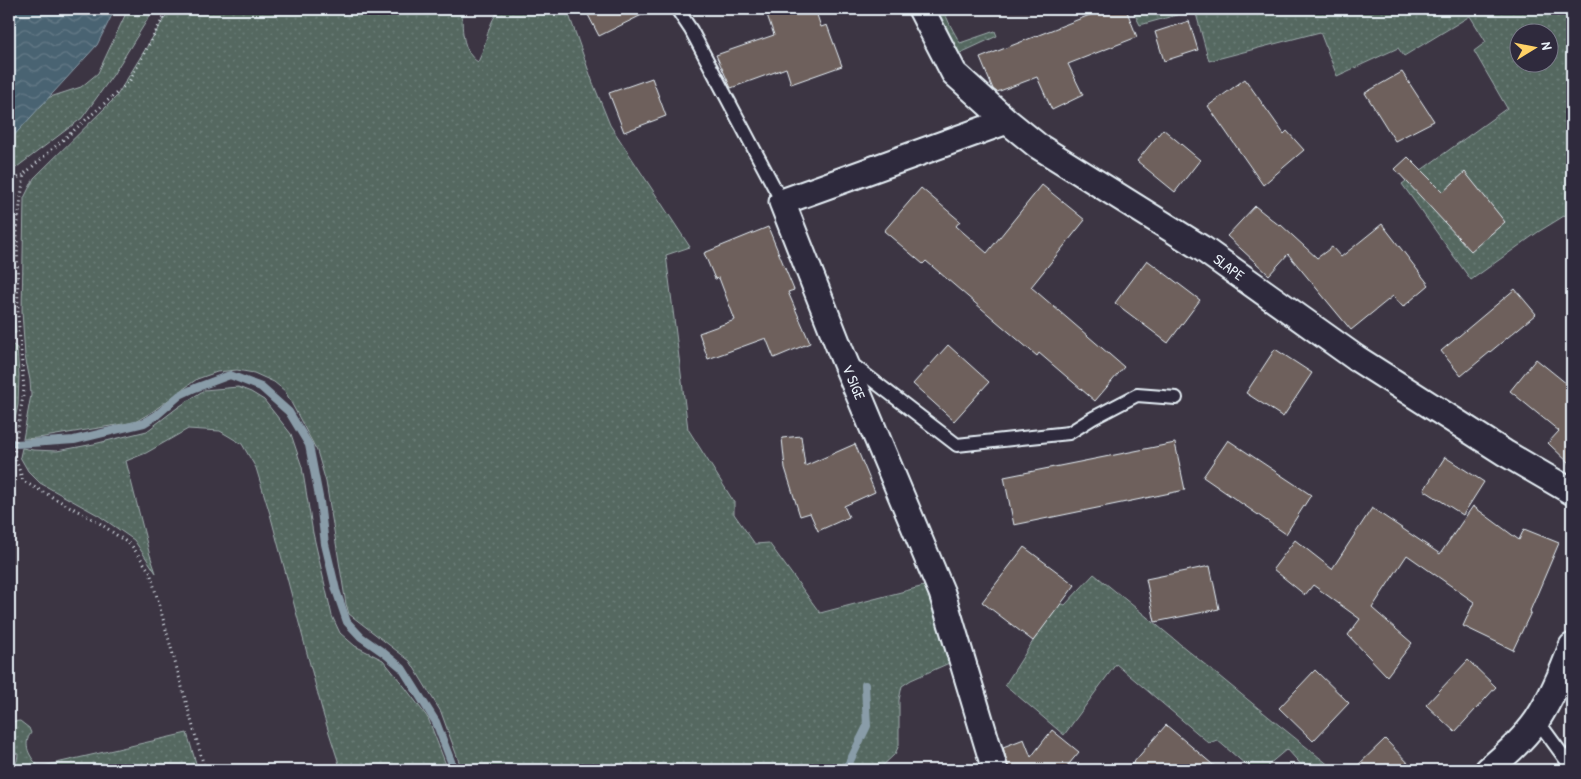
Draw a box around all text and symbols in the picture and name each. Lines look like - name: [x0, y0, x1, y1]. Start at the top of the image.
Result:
- north arrow: [1508, 22, 1558, 72]
- text: N: [1537, 40, 1557, 52]
- street label: SLAPE: [1209, 249, 1249, 286]
- street label: V SIGE: [837, 361, 871, 403]

